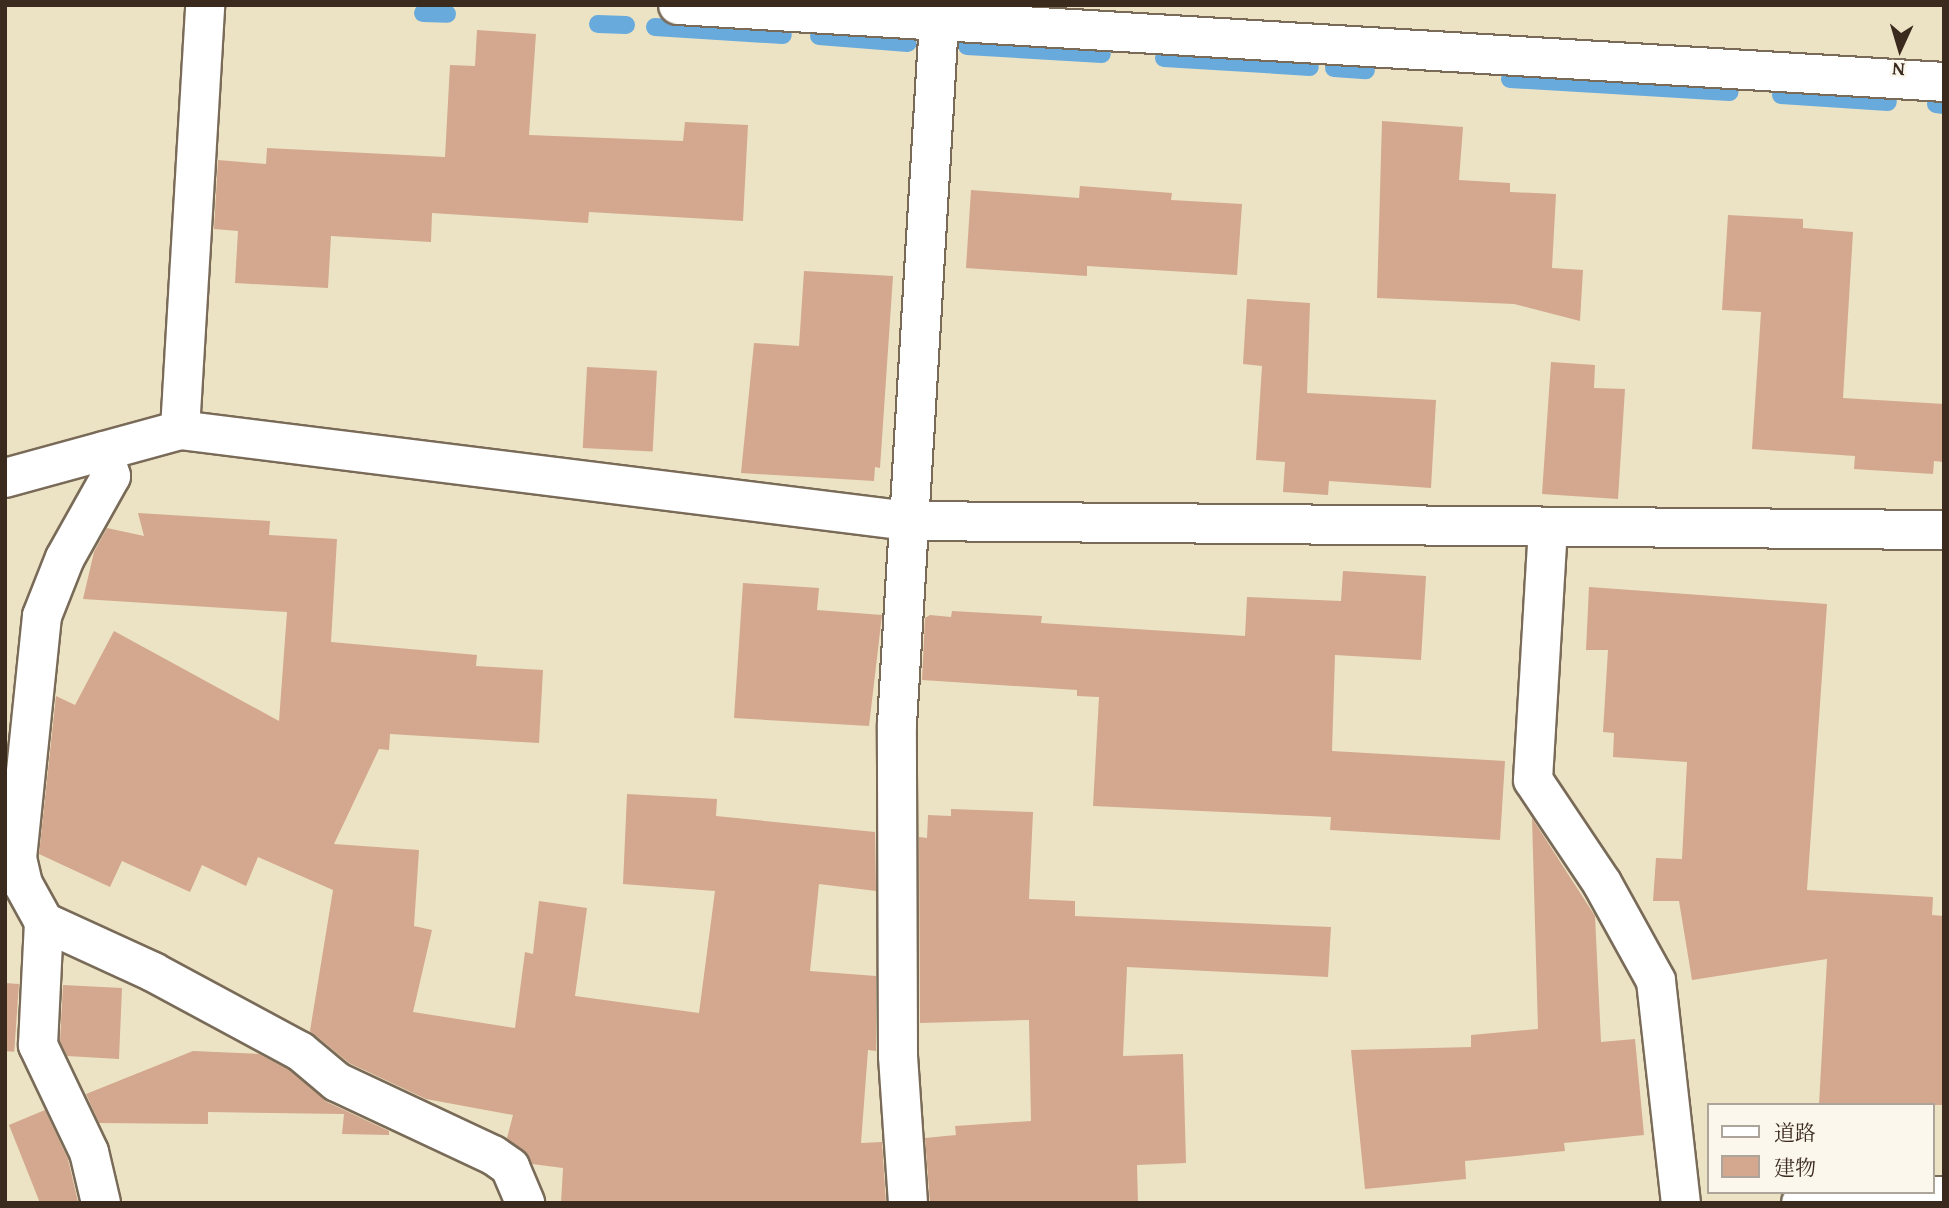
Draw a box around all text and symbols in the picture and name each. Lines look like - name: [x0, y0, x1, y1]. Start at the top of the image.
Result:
- north arrow: [1865, 14, 1935, 84]
- text: N: [1891, 56, 1906, 84]
- legend: [1708, 1103, 1935, 1194]
- text: 道路: [1774, 1117, 1816, 1148]
- text: 建物: [1774, 1152, 1816, 1183]

